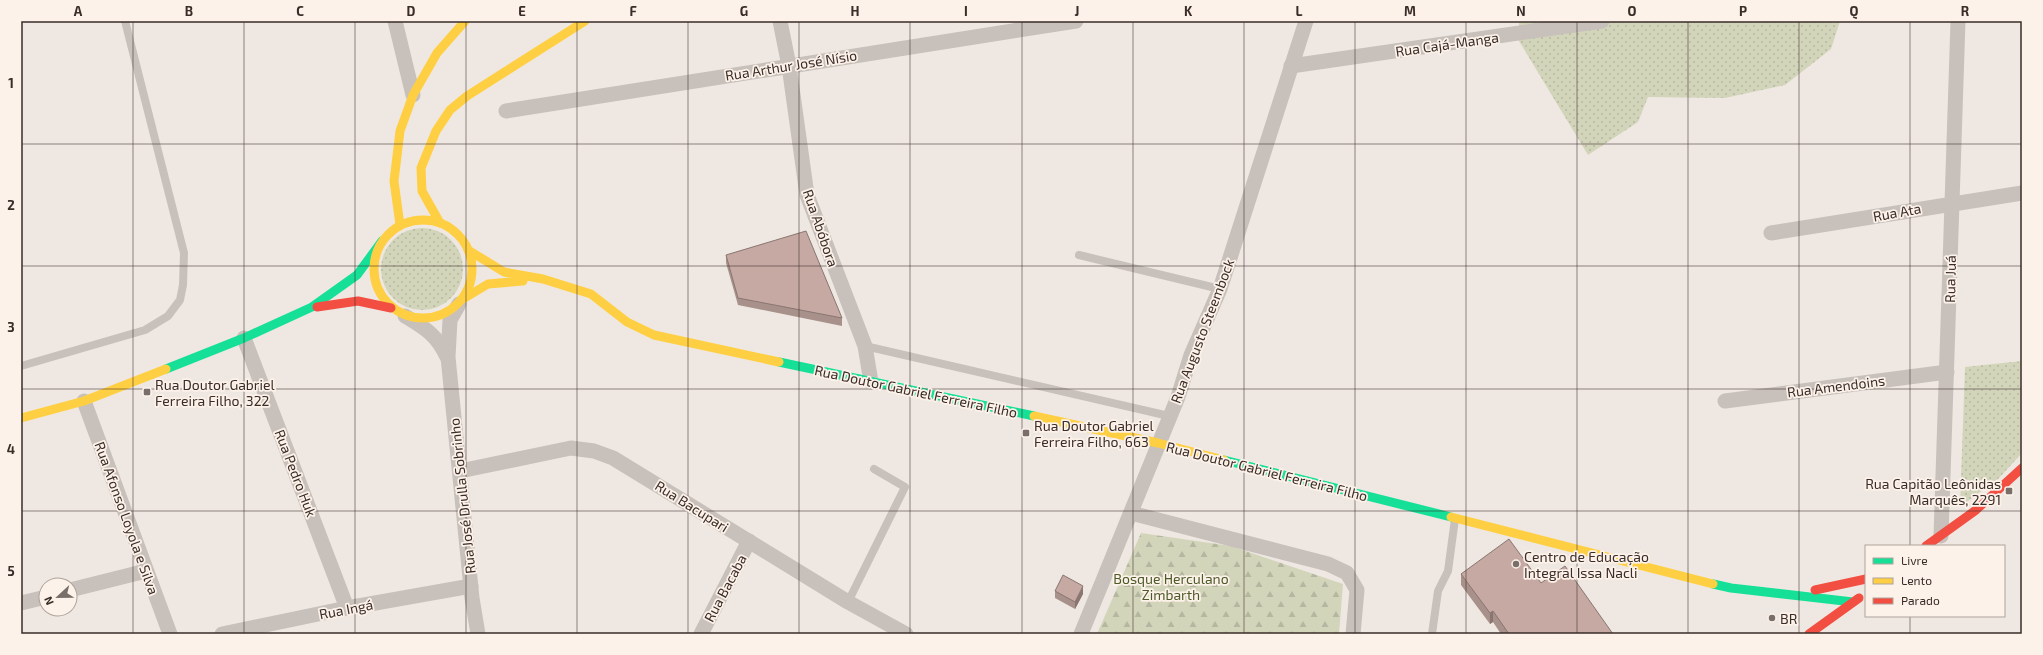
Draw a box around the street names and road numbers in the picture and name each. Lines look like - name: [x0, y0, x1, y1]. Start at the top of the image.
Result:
- street label: Rua Cajá-Manga: [1394, 28, 1500, 60]
- street label: Rua Arthur José Nísio: [724, 46, 858, 84]
- street label: Rua Abóbora: [800, 187, 842, 269]
- street label: Rua Ata: [1872, 199, 1922, 225]
- street label: Rua Juá: [1941, 255, 1959, 303]
- street label: Rua Augusto Steembock: [1167, 256, 1237, 406]
- street label: Rua Doutor Gabriel Ferreira Filho: [813, 361, 1019, 421]
- street label: Rua Amendoins: [1786, 372, 1886, 400]
- street label: Rua José Drulla Sobrinho: [445, 417, 479, 575]
- street label: Rua Pedro Huk: [272, 427, 320, 519]
- street label: Rua Doutor Gabriel Ferreira Filho: [1165, 438, 1370, 504]
- street label: Rua Afonso Loyola e Silva: [91, 439, 163, 597]
- street label: Rua Bacupari: [652, 477, 732, 535]
- street label: Rua Bacaba: [700, 551, 750, 625]
- street label: Rua Ingá: [318, 595, 374, 623]

